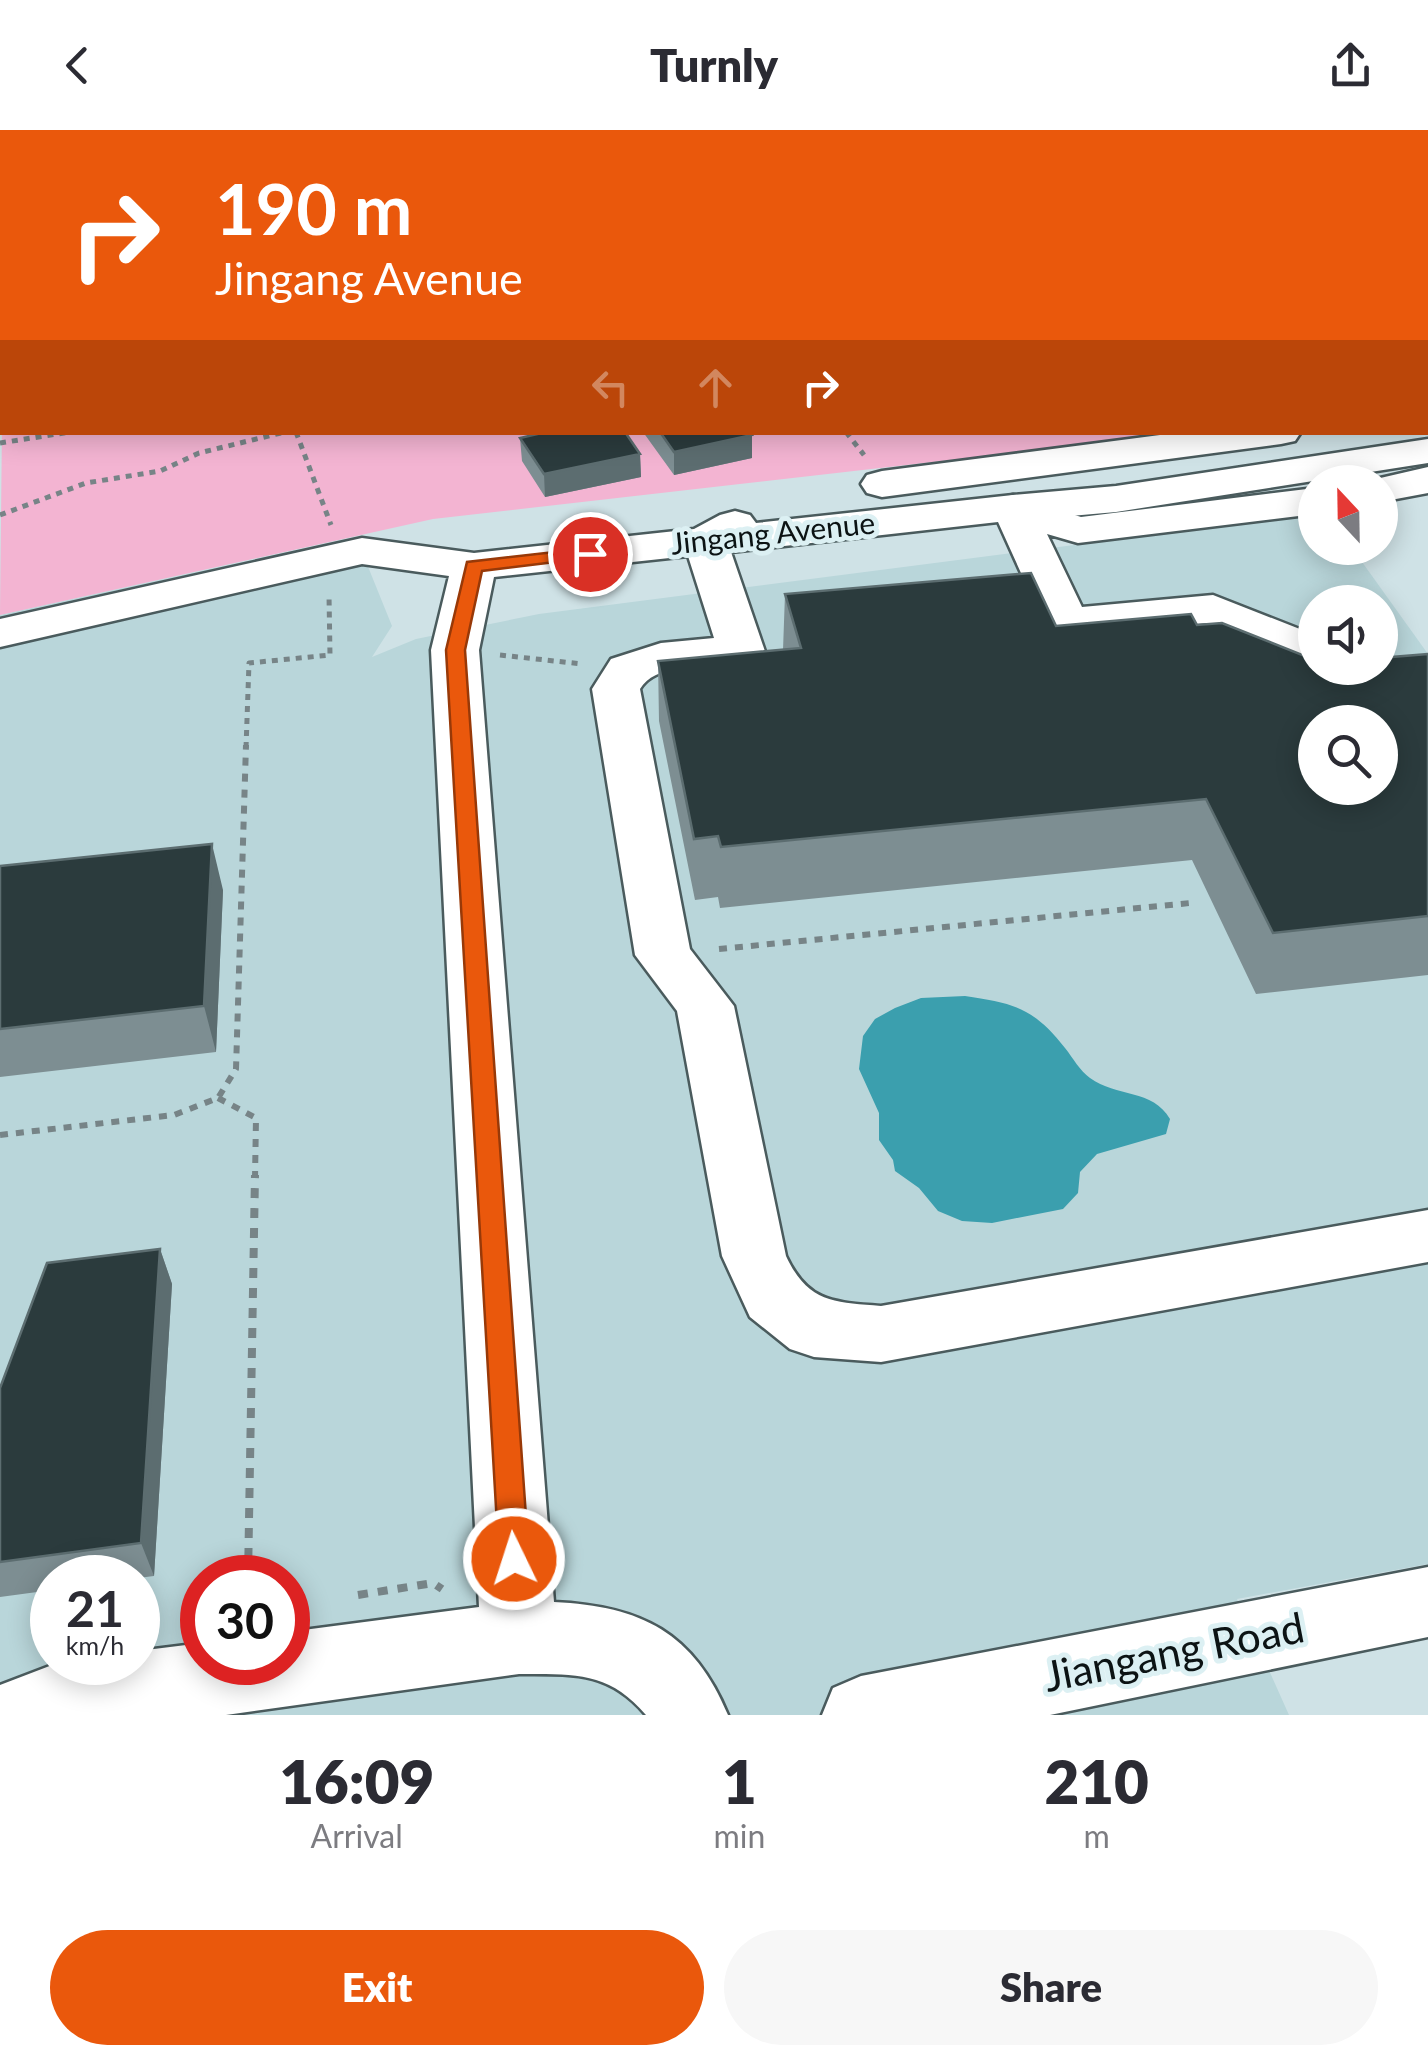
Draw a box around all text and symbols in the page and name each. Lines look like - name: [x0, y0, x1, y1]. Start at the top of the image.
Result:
- icon: back: [50, 38, 105, 93]
- text: Turnly: [650, 38, 778, 92]
- icon: share: [1323, 38, 1378, 93]
- text: 190 m: [215, 166, 412, 250]
- icon: right: [50, 170, 180, 300]
- text: Jingang Avenue: [215, 251, 523, 305]
- icon: left: [583, 360, 638, 415]
- icon: ahead: [688, 360, 743, 415]
- icon: right: [793, 360, 848, 415]
- north arrow: [1298, 465, 1398, 565]
- map controls: [1298, 465, 1398, 805]
- street label: Jingang Avenue: [669, 503, 877, 561]
- pin: [548, 512, 633, 597]
- icon: arrive: [563, 527, 618, 582]
- button: sound: [1298, 585, 1398, 685]
- button: search: [1298, 705, 1398, 805]
- position arrow: [462, 1507, 566, 1611]
- speed limit sign: 30: [180, 1555, 310, 1685]
- text: 21: [66, 1578, 124, 1638]
- street label: Jiangang Road: [1040, 1601, 1308, 1701]
- text: km/h: [66, 1630, 124, 1660]
- text: 16:09: [279, 1745, 434, 1817]
- text: 1: [722, 1745, 757, 1817]
- text: 210: [1044, 1745, 1149, 1817]
- text: Arrival: [311, 1816, 403, 1855]
- text: min: [713, 1816, 765, 1855]
- text: m: [1083, 1816, 1110, 1855]
- button: Exit: [50, 1930, 704, 2045]
- button: Share: [724, 1930, 1378, 2045]

